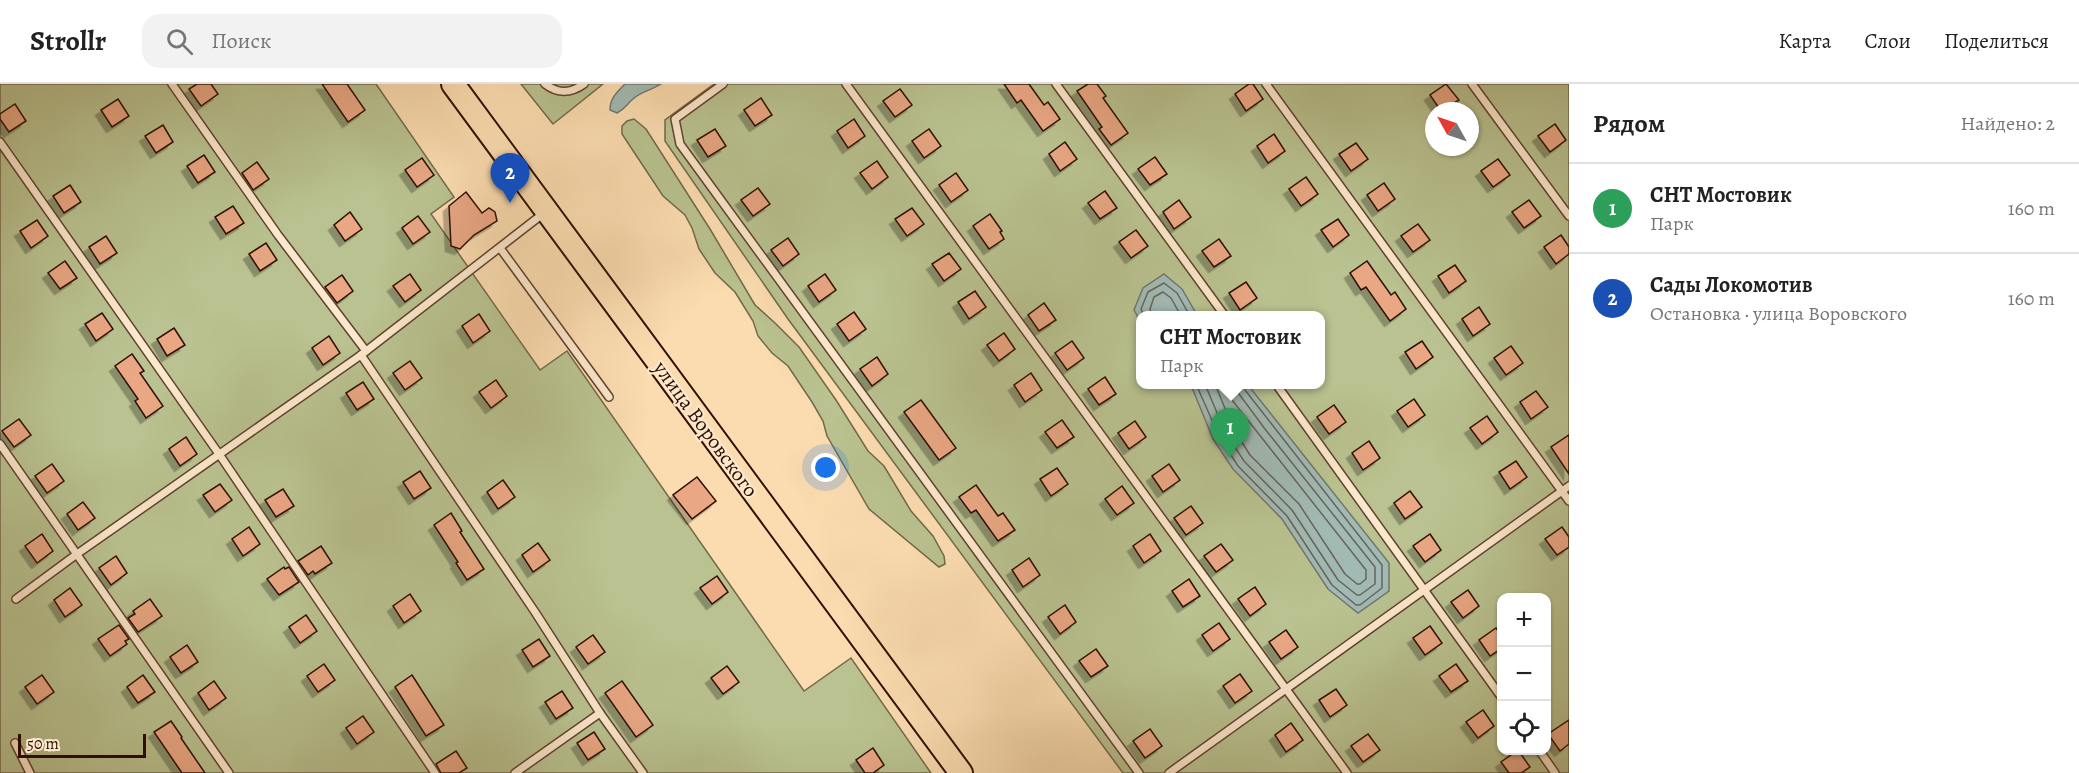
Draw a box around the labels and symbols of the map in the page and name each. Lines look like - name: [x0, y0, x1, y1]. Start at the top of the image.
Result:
- north arrow: [1425, 102, 1479, 156]
- pin: 2: [490, 154, 530, 203]
- street label: улица Воровского: [646, 354, 765, 503]
- pin: 1: [1210, 408, 1250, 458]
- your location: [811, 453, 840, 482]
- scale bar: [18, 731, 146, 758]

